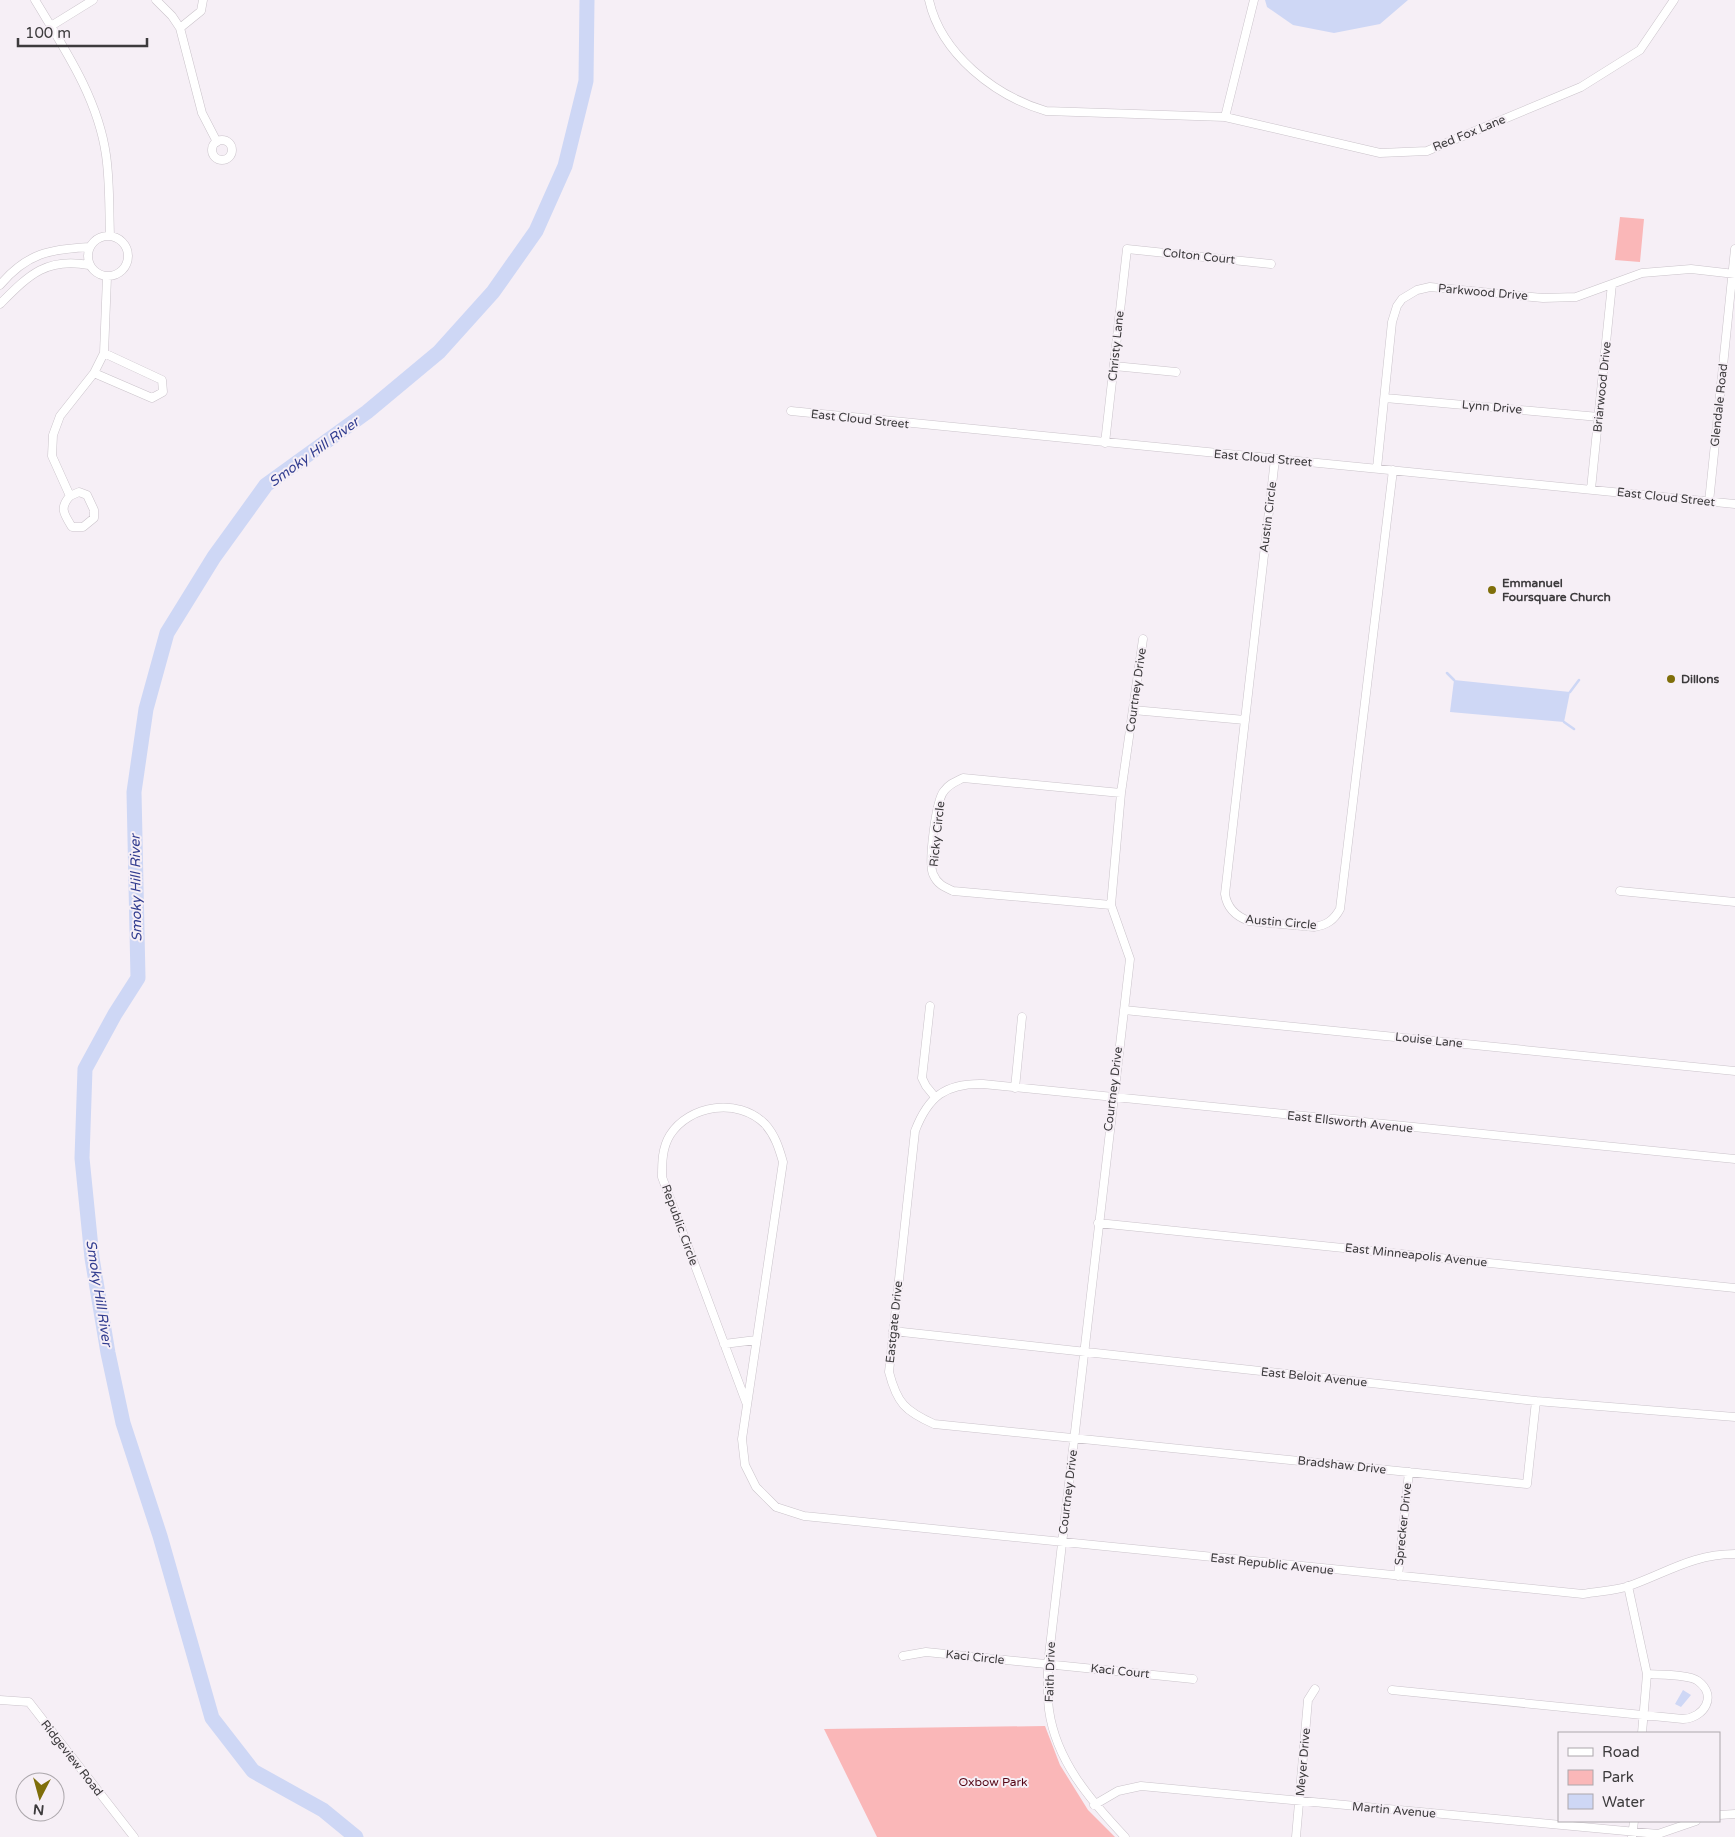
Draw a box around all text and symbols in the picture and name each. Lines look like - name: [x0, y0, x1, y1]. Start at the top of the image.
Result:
- scale bar: [18, 15, 146, 47]
- text: 100 m: [25, 24, 71, 42]
- street label: Red Fox Lane: [1431, 112, 1508, 154]
- street label: Colton Court: [1162, 245, 1236, 267]
- street label: Parkwood Drive: [1438, 281, 1529, 303]
- street label: Christy Lane: [1105, 310, 1127, 382]
- street label: Briarwood Drive: [1590, 341, 1614, 433]
- street label: Glendale Road: [1708, 363, 1730, 447]
- street label: Lynn Drive: [1461, 397, 1523, 417]
- street label: East Cloud Street: [810, 407, 910, 431]
- water label: Smoky Hill River: [266, 413, 364, 490]
- street label: East Cloud Street: [1213, 447, 1313, 469]
- street label: Austin Circle: [1257, 480, 1279, 553]
- street label: East Cloud Street: [1616, 485, 1716, 509]
- place label: Emmanuel Foursquare Church: [1502, 576, 1611, 605]
- marker: Emmanuel Foursquare Church: [1486, 584, 1498, 596]
- street label: Courtney Drive: [1123, 647, 1149, 733]
- place label: Dillons: [1681, 672, 1719, 686]
- marker: Dillons: [1665, 673, 1677, 685]
- street label: Ricky Circle: [927, 800, 947, 868]
- water label: Smoky Hill River: [127, 833, 145, 942]
- street label: Austin Circle: [1245, 912, 1318, 932]
- street label: Louise Lane: [1394, 1029, 1464, 1051]
- street label: Courtney Drive: [1101, 1046, 1125, 1132]
- street label: East Ellsworth Avenue: [1286, 1108, 1414, 1136]
- street label: Republic Circle: [659, 1183, 701, 1268]
- water label: Smoky Hill River: [82, 1239, 116, 1349]
- street label: East Minneapolis Avenue: [1344, 1241, 1488, 1269]
- street label: Eastgate Drive: [883, 1280, 905, 1364]
- street label: East Beloit Avenue: [1260, 1364, 1368, 1390]
- street label: Courtney Drive: [1056, 1449, 1080, 1535]
- street label: Bradshaw Drive: [1297, 1453, 1387, 1477]
- street label: Sprecker Drive: [1392, 1482, 1414, 1566]
- street label: East Republic Avenue: [1210, 1551, 1335, 1577]
- street label: Faith Drive: [1042, 1641, 1058, 1703]
- street label: Kaci Circle: [945, 1647, 1005, 1667]
- street label: Kaci Court: [1090, 1661, 1151, 1681]
- street label: Ridgeview Road: [38, 1717, 106, 1799]
- street label: Meyer Drive: [1293, 1727, 1313, 1797]
- legend: [1558, 1732, 1720, 1822]
- text: Road: [1602, 1743, 1640, 1761]
- text: Park: [1602, 1768, 1634, 1786]
- north arrow: [15, 1772, 65, 1822]
- park label: Oxbow Park: [958, 1775, 1028, 1789]
- text: Water: [1602, 1793, 1645, 1811]
- street label: Martin Avenue: [1352, 1799, 1437, 1821]
- text: N: [32, 1800, 45, 1818]

